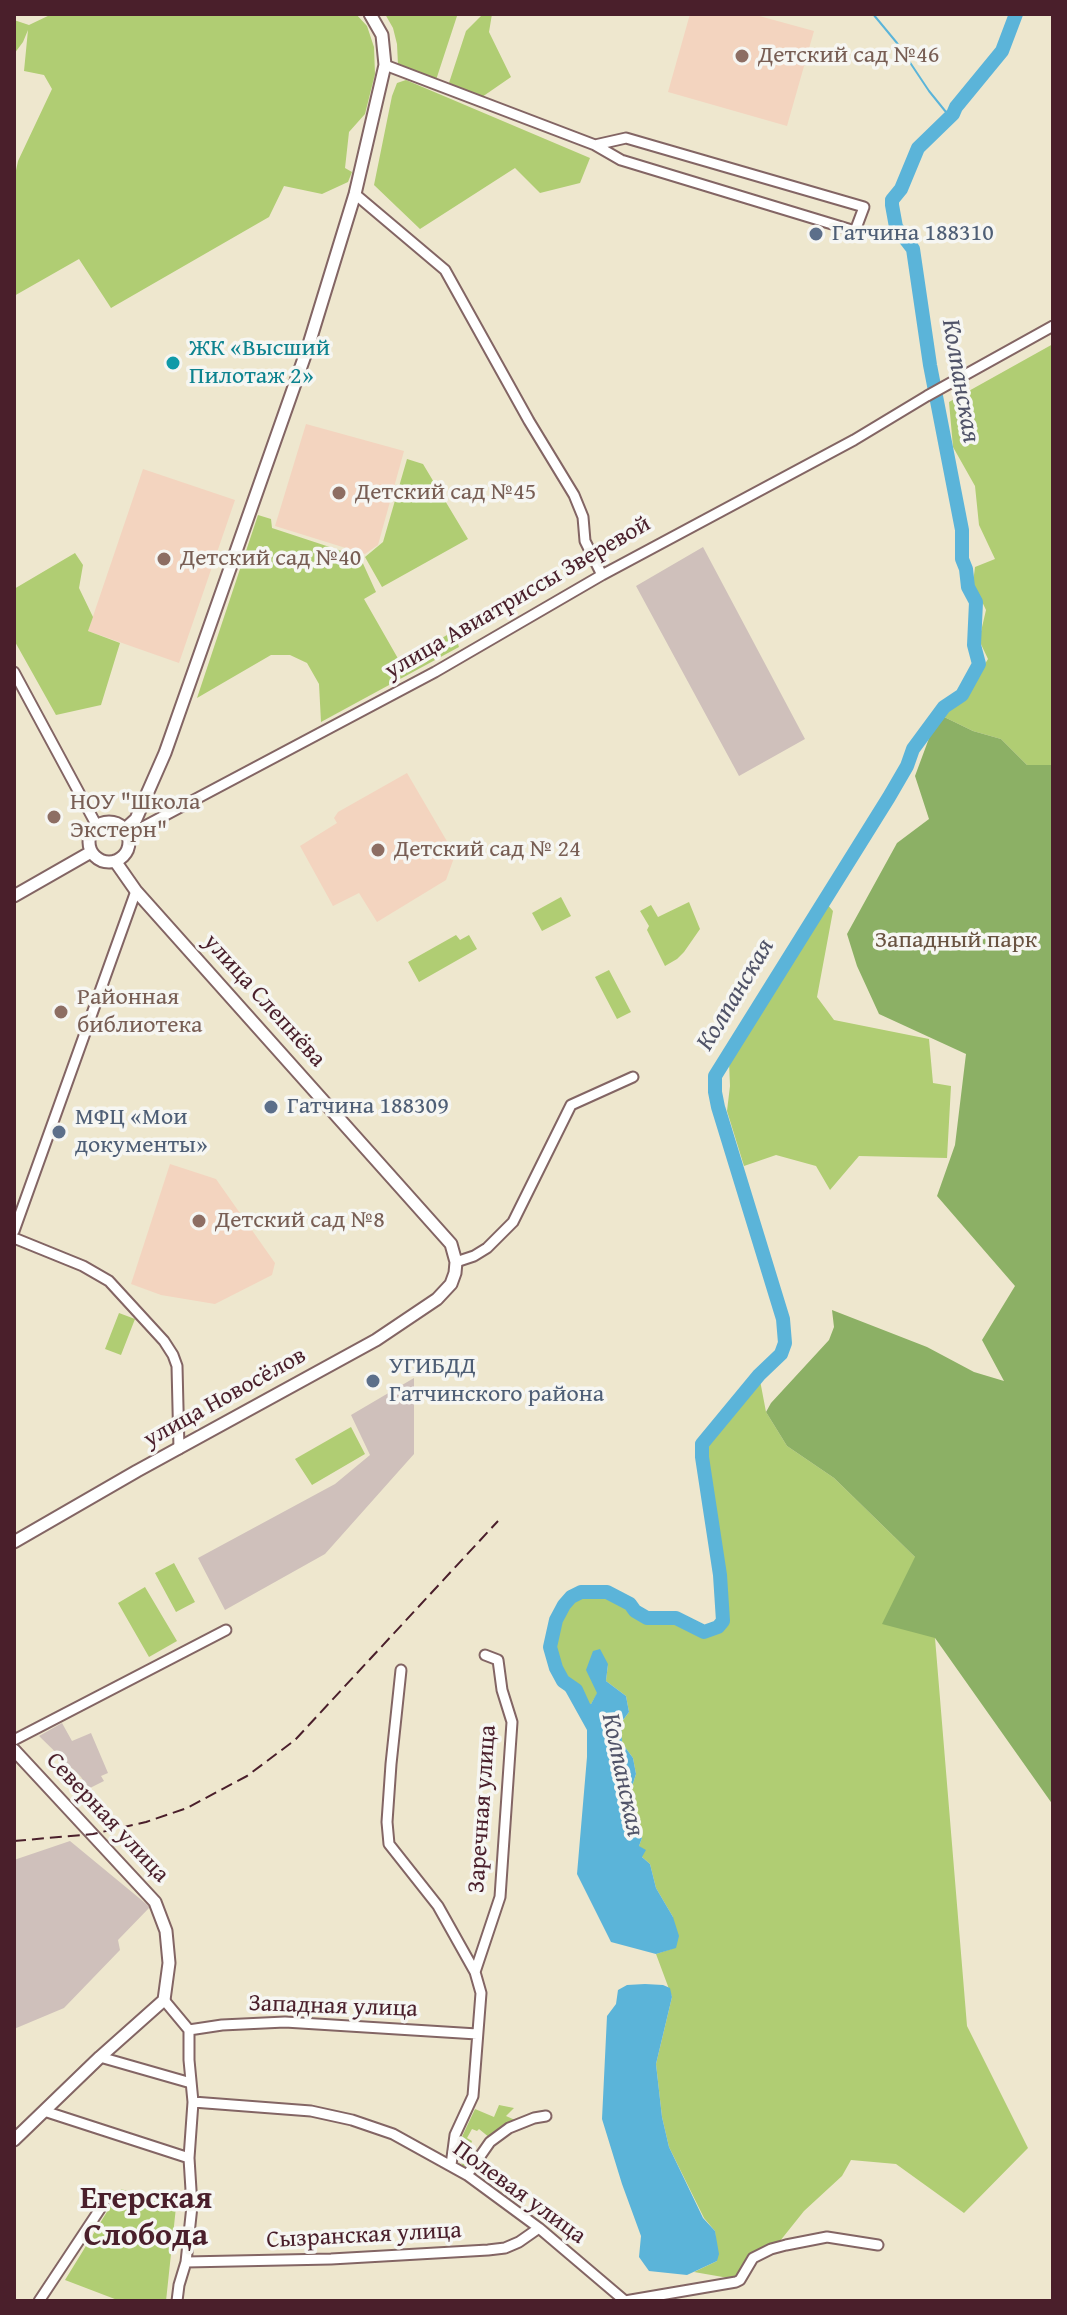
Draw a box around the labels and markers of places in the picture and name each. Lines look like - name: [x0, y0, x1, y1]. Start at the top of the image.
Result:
- place label: Детский сад №46: [758, 42, 939, 70]
- marker: Детский сад №46: [733, 47, 751, 65]
- place label: Гатчина 188310: [832, 220, 994, 248]
- marker: Гатчина 188310: [807, 225, 825, 243]
- place label: ЖК «Высший Пилотаж 2»: [189, 335, 330, 391]
- marker: ЖК «Высший Пилотаж 2»: [164, 354, 182, 372]
- place label: Детский сад №45: [355, 479, 536, 507]
- marker: Детский сад №45: [330, 484, 348, 502]
- place label: Детский сад №40: [180, 545, 361, 573]
- marker: Детский сад №40: [155, 550, 173, 568]
- place label: НОУ "Школа Экстерн": [70, 789, 200, 845]
- marker: НОУ "Школа Экстерн": [45, 808, 63, 826]
- place label: Детский сад № 24: [394, 836, 581, 864]
- marker: Детский сад № 24: [369, 841, 387, 859]
- place label: Районная библиотека: [77, 984, 202, 1040]
- marker: Районная библиотека: [52, 1003, 70, 1021]
- place label: Гатчина 188309: [287, 1093, 449, 1121]
- marker: Гатчина 188309: [262, 1098, 280, 1116]
- place label: МФЦ «Мои документы»: [75, 1104, 208, 1160]
- marker: МФЦ «Мои документы»: [50, 1123, 68, 1141]
- place label: Детский сад №8: [215, 1207, 385, 1235]
- marker: Детский сад №8: [190, 1212, 208, 1230]
- place label: УГИБДД Гатчинского района: [389, 1353, 604, 1409]
- marker: УГИБДД Гатчинского района: [364, 1372, 382, 1390]

